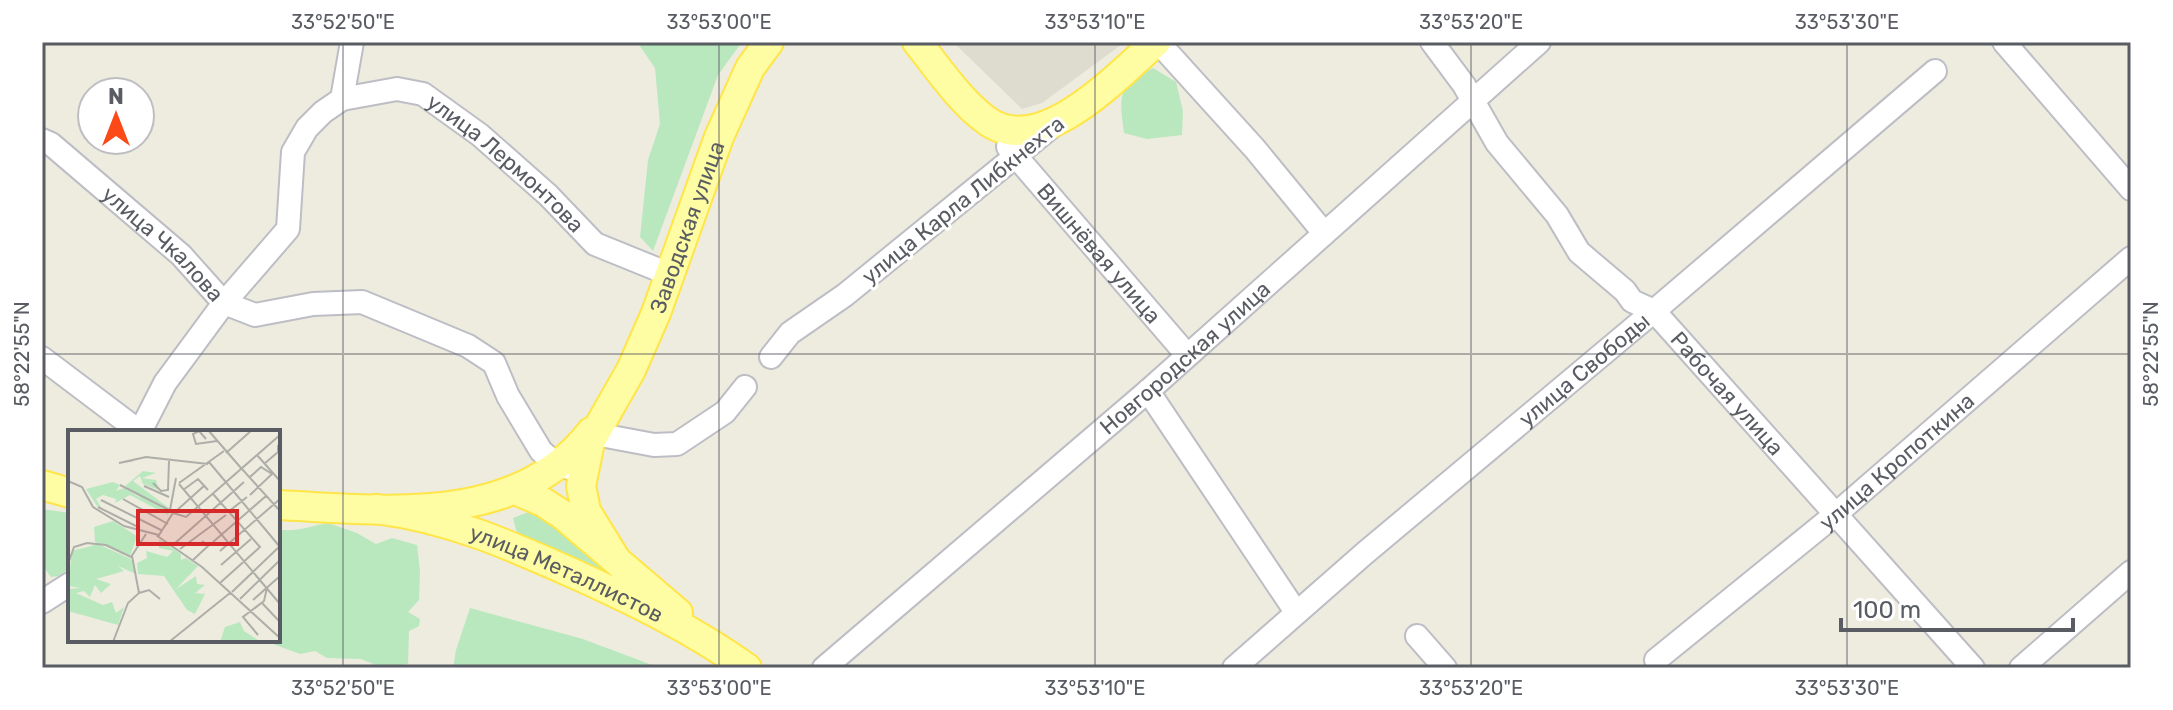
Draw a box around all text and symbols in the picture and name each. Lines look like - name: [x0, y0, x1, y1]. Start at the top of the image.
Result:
- text: 33°52'50"E: [291, 10, 395, 34]
- text: 33°53'00"E: [666, 10, 772, 34]
- text: 33°53'10"E: [1045, 10, 1145, 34]
- text: 33°53'20"E: [1419, 10, 1523, 34]
- text: 33°53'30"E: [1795, 10, 1899, 34]
- north arrow: [76, 76, 156, 156]
- text: N: [108, 83, 124, 110]
- street label: улица Лермонтова: [422, 88, 590, 238]
- street label: улица Карла Либкнехта: [856, 110, 1070, 290]
- street label: Заводская улица: [644, 137, 730, 317]
- street label: Вишнёвая улица: [1032, 177, 1167, 329]
- street label: улица Чкалова: [97, 180, 230, 307]
- street label: Новгородская улица: [1094, 275, 1276, 440]
- text: 58°22'55"N: [10, 301, 34, 407]
- text: 58°22'55"N: [2139, 301, 2163, 407]
- street label: улица Свободы: [1513, 307, 1655, 432]
- street label: Рабочая улица: [1665, 326, 1790, 461]
- street label: улица Кропоткина: [1814, 387, 1980, 536]
- inset map: [68, 430, 280, 642]
- street label: улица Металлистов: [466, 519, 668, 628]
- scale bar: [1841, 582, 2073, 632]
- text: 100 m: [1853, 596, 1921, 624]
- text: 33°52'50"E: [291, 676, 395, 700]
- text: 33°53'00"E: [666, 676, 772, 700]
- text: 33°53'10"E: [1045, 676, 1145, 700]
- text: 33°53'20"E: [1419, 676, 1523, 700]
- text: 33°53'30"E: [1795, 676, 1899, 700]

